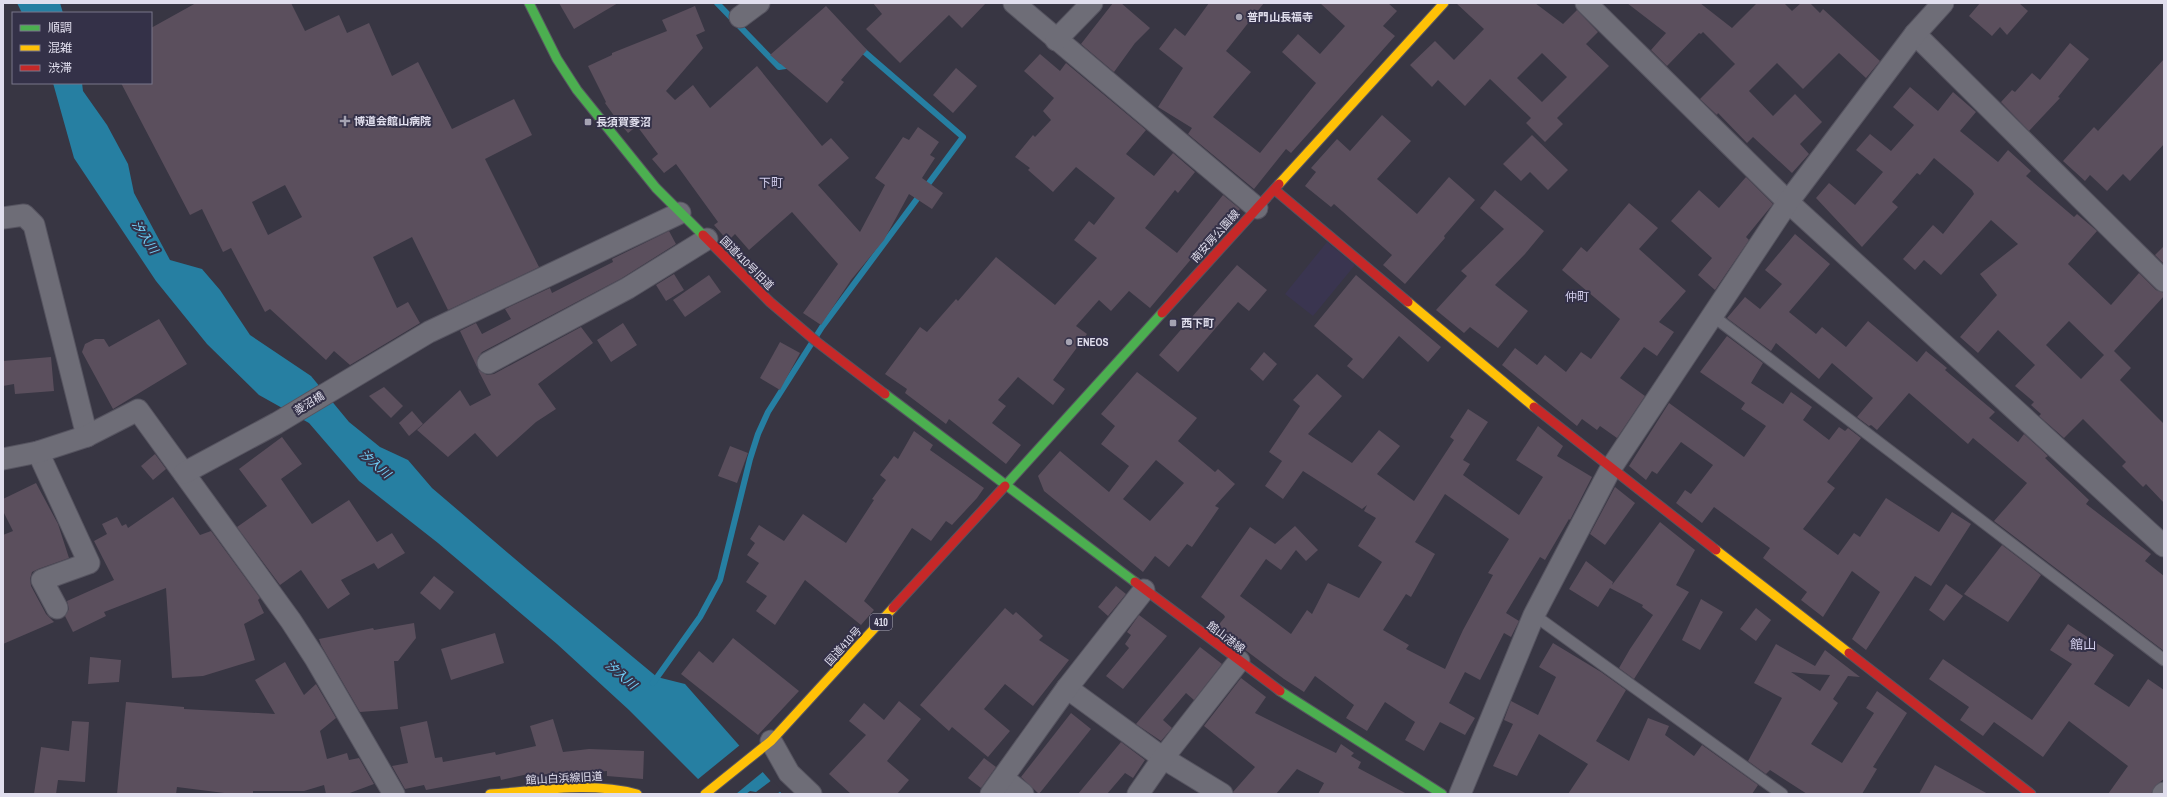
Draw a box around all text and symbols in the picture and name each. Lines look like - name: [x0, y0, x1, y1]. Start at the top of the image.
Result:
- place label: 普門山長福寺: [1247, 10, 1313, 24]
- legend: [12, 12, 152, 84]
- marker: 普門山長福寺: [1234, 12, 1244, 22]
- text: 順調: [48, 20, 72, 36]
- text: 混雑: [48, 40, 72, 56]
- text: 渋滞: [48, 60, 72, 76]
- place label: 博道会館山病院: [354, 114, 431, 128]
- marker: 博道会館山病院: [339, 115, 351, 127]
- place label: 長須賀菱沼: [596, 115, 651, 129]
- marker: 長須賀菱沼: [583, 117, 593, 127]
- district label: 下町: [759, 175, 783, 191]
- street label: 南安房公園線: [1188, 207, 1242, 265]
- water label: 汐入川: [128, 218, 163, 258]
- street label: 国道410号旧道: [717, 233, 777, 293]
- district label: 仲町: [1565, 289, 1589, 305]
- place label: 西下町: [1181, 316, 1214, 330]
- marker: 西下町: [1168, 318, 1178, 328]
- place label: ENEOS: [1077, 335, 1109, 349]
- marker: ENEOS: [1064, 337, 1074, 347]
- street label: 菱沼橋: [291, 389, 327, 417]
- water label: 汐入川: [356, 446, 395, 483]
- road number: 410: [870, 614, 892, 630]
- street label: 館山港線: [1204, 618, 1248, 656]
- street label: 国道410号: [822, 623, 864, 669]
- district label: 館山: [2070, 636, 2096, 653]
- water label: 汐入川: [602, 657, 641, 694]
- street label: 館山白浜線旧道: [525, 769, 603, 787]

